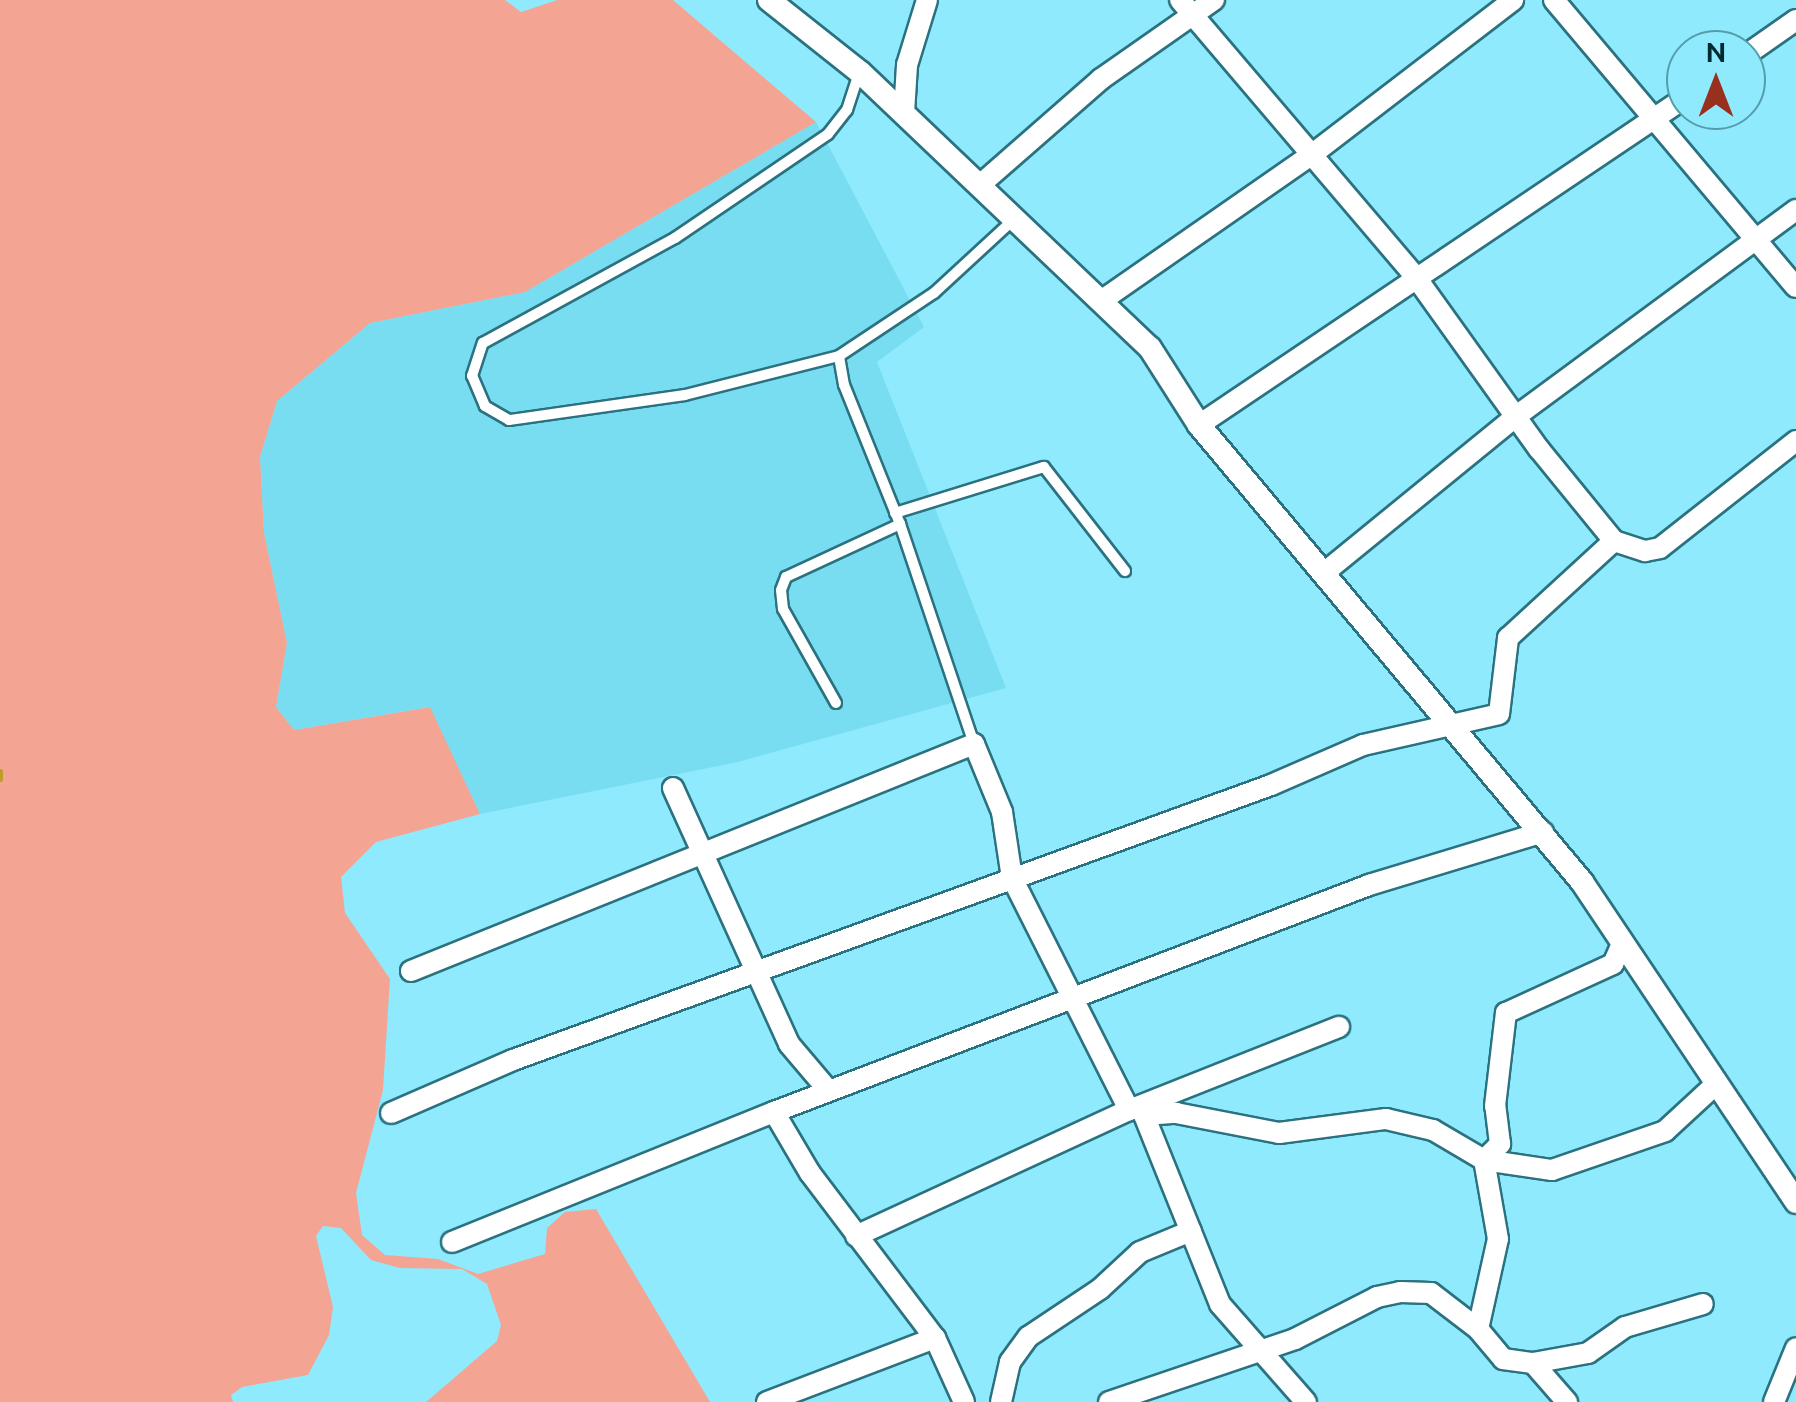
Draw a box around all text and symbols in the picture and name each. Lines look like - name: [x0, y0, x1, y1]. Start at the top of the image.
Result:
- north arrow: [1666, 30, 1766, 130]
- text: N: [1706, 36, 1726, 67]

